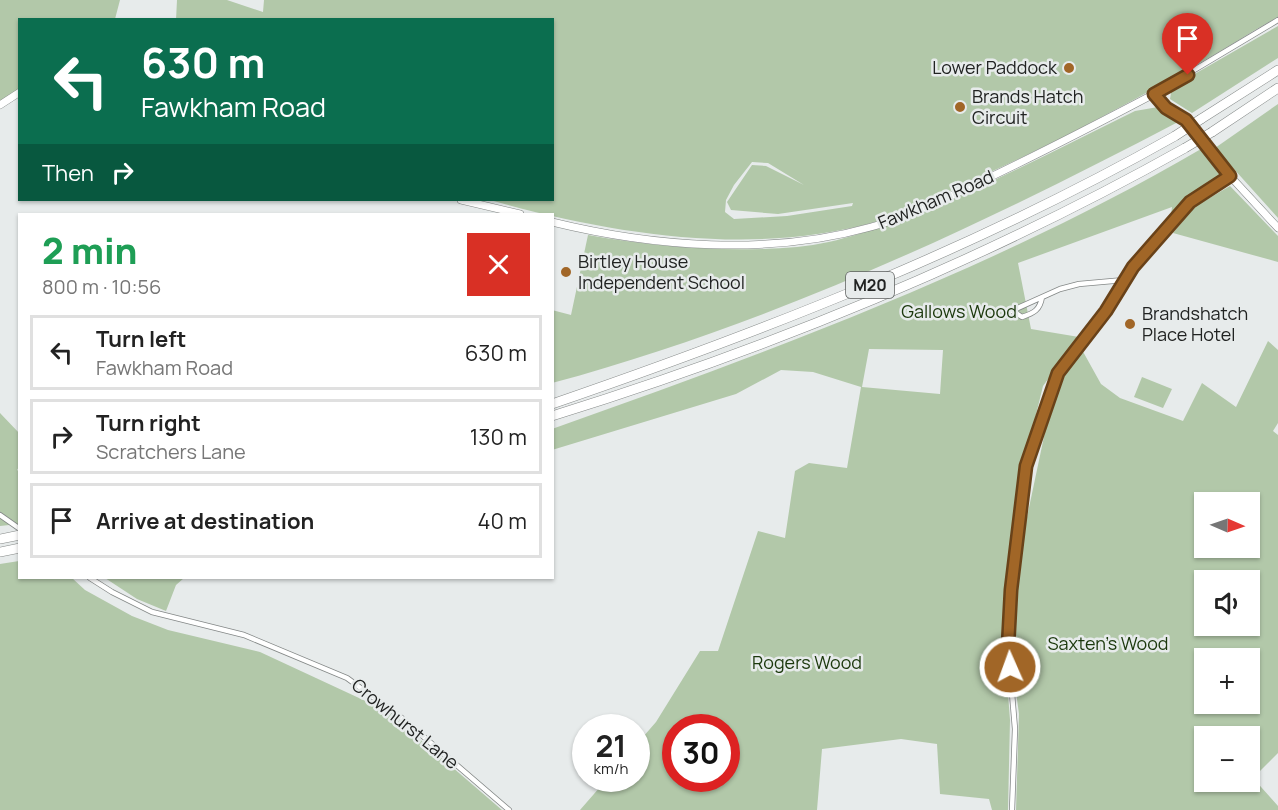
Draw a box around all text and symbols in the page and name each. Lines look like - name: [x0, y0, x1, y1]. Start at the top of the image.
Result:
- pin: [1162, 13, 1213, 75]
- icon: arrive: [1171, 22, 1204, 55]
- text: 630 m: [141, 33, 265, 91]
- icon: left: [42, 42, 120, 120]
- place label: Lower Paddock: [932, 55, 1058, 79]
- marker: Lower Paddock: [1062, 61, 1076, 75]
- place label: Brands Hatch Circuit: [972, 84, 1083, 129]
- text: Fawkham Road: [141, 88, 326, 125]
- marker: Brands Hatch Circuit: [953, 100, 967, 114]
- icon: right: [106, 156, 139, 189]
- text: Then: [42, 158, 94, 188]
- street label: Fawkham Road: [874, 164, 997, 234]
- text: 2 min: [42, 226, 137, 275]
- button: close: [467, 233, 530, 296]
- place label: Birtley House Independent School: [578, 249, 745, 294]
- marker: Birtley House Independent School: [559, 265, 573, 279]
- road number: M20: [846, 272, 894, 298]
- text: 800 m · 10:56: [42, 273, 161, 300]
- park label: Gallows Wood: [901, 299, 1017, 323]
- place label: Brandshatch Place Hotel: [1142, 301, 1248, 346]
- marker: Brandshatch Place Hotel: [1123, 317, 1137, 331]
- text: Turn left: [96, 324, 186, 354]
- icon: left: [45, 336, 78, 369]
- text: 630 m: [465, 338, 527, 368]
- text: Fawkham Road: [96, 354, 233, 381]
- text: Turn right: [96, 408, 201, 438]
- icon: right: [45, 420, 78, 453]
- text: 130 m: [470, 422, 527, 452]
- text: Scratchers Lane: [96, 438, 246, 465]
- north arrow: [1194, 492, 1260, 558]
- map controls: [1194, 492, 1260, 792]
- icon: arrive: [45, 504, 78, 537]
- text: Arrive at destination: [96, 506, 314, 536]
- text: 40 m: [478, 506, 527, 536]
- button: sound: [1194, 570, 1260, 636]
- park label: Saxten's Wood: [1048, 631, 1168, 655]
- position arrow: [978, 635, 1042, 699]
- button: +: [1194, 648, 1260, 714]
- park label: Rogers Wood: [752, 650, 862, 674]
- street label: Crowhurst Lane: [347, 673, 464, 774]
- speed limit sign: 30: [662, 714, 740, 792]
- text: 21: [595, 725, 627, 766]
- button: −: [1194, 726, 1260, 792]
- text: km/h: [594, 758, 628, 779]

